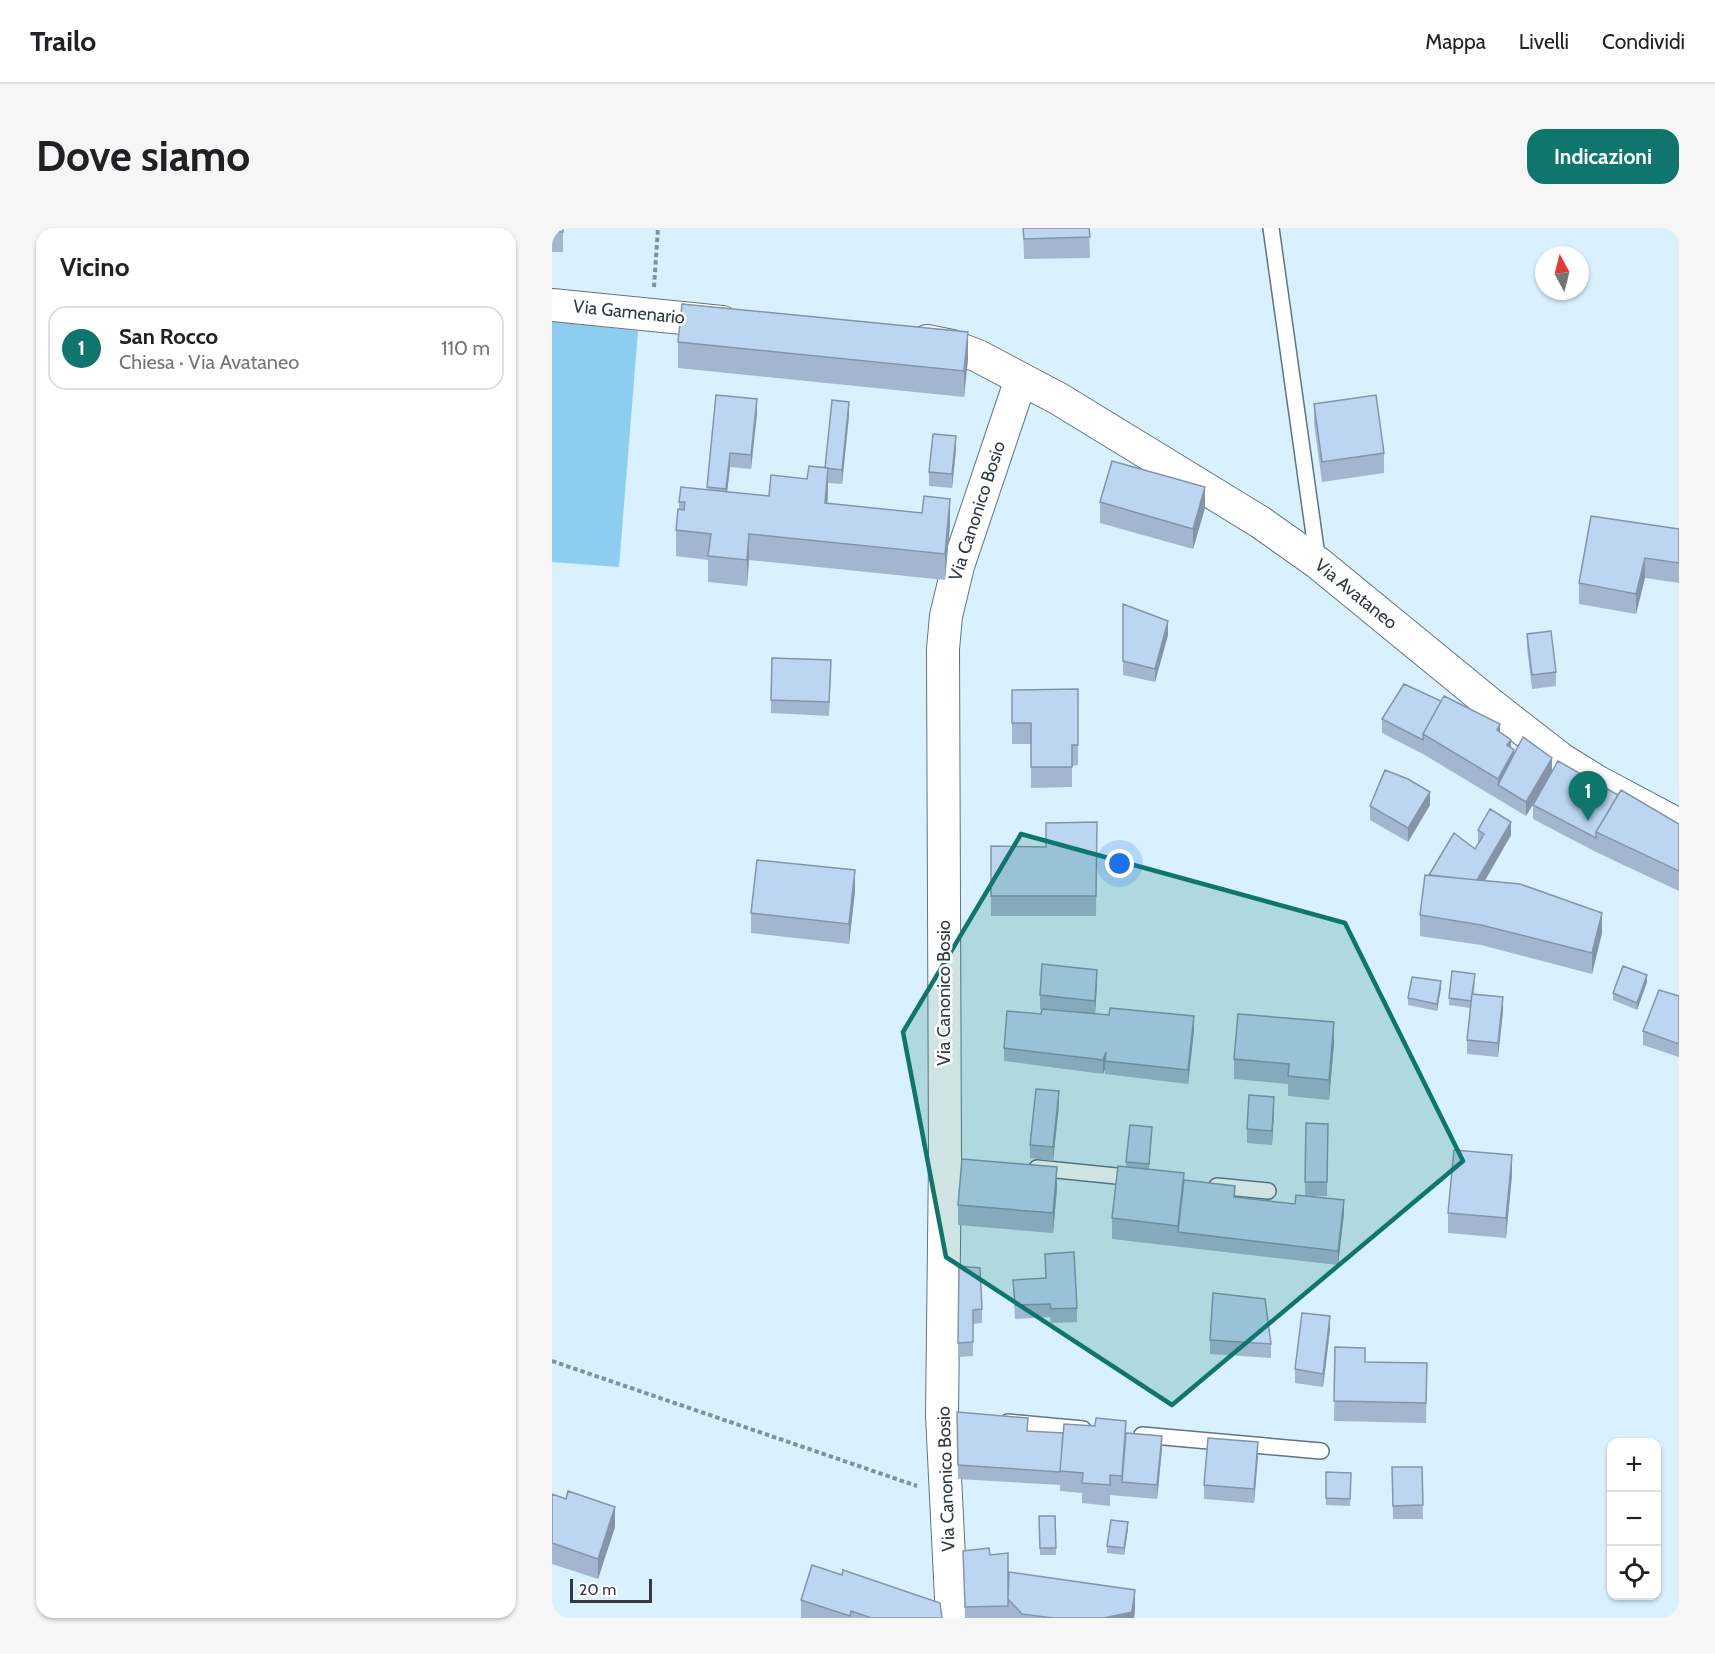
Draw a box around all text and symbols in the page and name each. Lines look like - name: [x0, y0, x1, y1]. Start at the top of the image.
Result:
- text: Trailo: [30, 24, 96, 58]
- text: Mappa: [1425, 29, 1486, 54]
- text: Livelli: [1519, 29, 1569, 54]
- text: Condividi: [1602, 29, 1685, 54]
- button: Indicazioni: [1527, 129, 1679, 184]
- text: Dove siamo: [36, 130, 250, 182]
- north arrow: [1535, 246, 1589, 300]
- text: Vicino: [60, 251, 129, 283]
- street label: Via Gamenario: [572, 295, 686, 329]
- text: San Rocco: [119, 323, 218, 350]
- text: 1: [78, 336, 85, 360]
- text: 110 m: [441, 336, 490, 360]
- text: Chiesa · Via Avataneo: [119, 350, 299, 374]
- street label: Via Canonico Bosio: [944, 438, 1010, 584]
- street label: Via Avataneo: [1310, 554, 1402, 634]
- pin: 1: [1568, 772, 1608, 821]
- your location: [1105, 849, 1134, 878]
- street label: Via Canonico Bosio: [933, 920, 955, 1066]
- street label: Via Canonico Bosio: [932, 1406, 960, 1552]
- map controls: [1607, 1438, 1661, 1600]
- button: +: [1607, 1438, 1661, 1492]
- button: −: [1607, 1492, 1661, 1546]
- button: locate: [1607, 1546, 1661, 1600]
- scale bar: [570, 1576, 652, 1604]
- text: 20 m: [579, 1580, 616, 1599]

